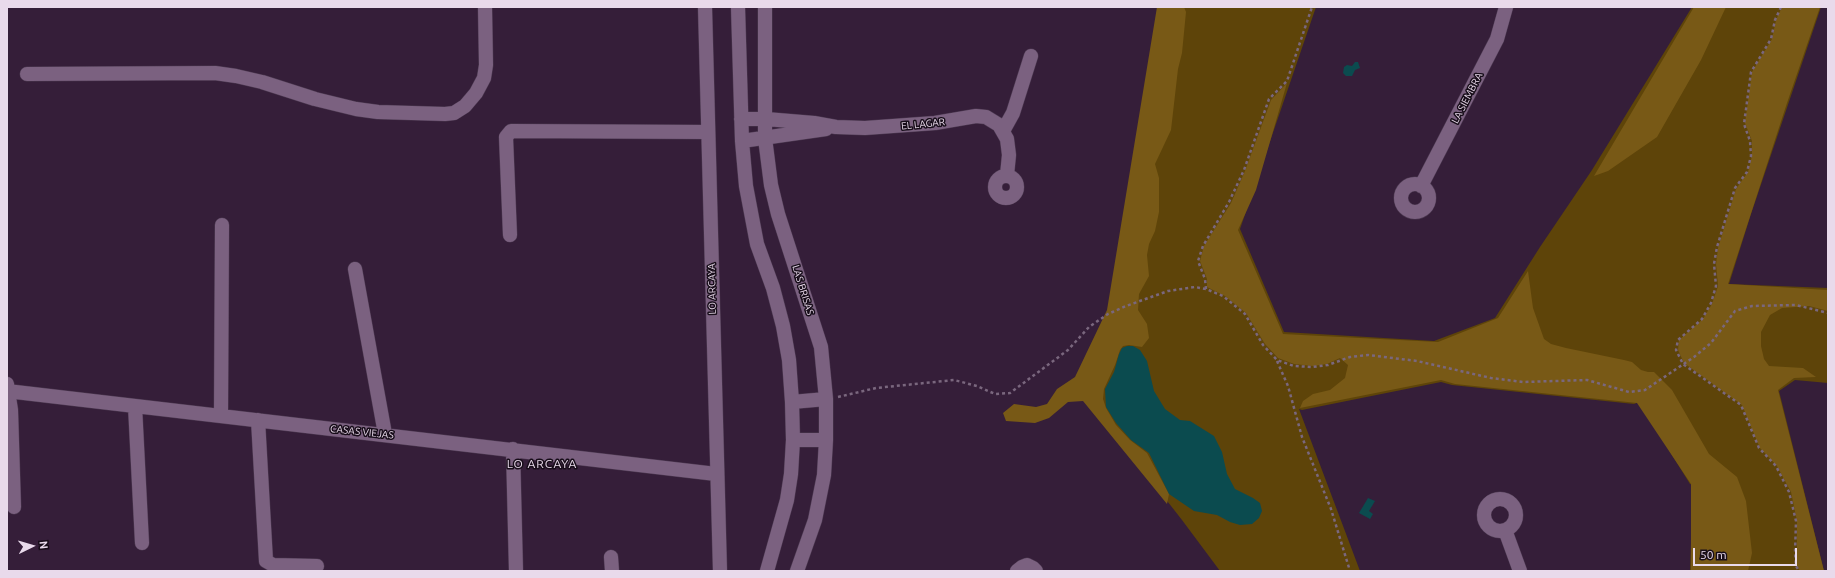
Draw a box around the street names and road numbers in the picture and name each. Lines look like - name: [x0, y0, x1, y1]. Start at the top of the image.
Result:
- street label: LA SIEMBRA: [1449, 70, 1485, 126]
- street label: EL LAGAR: [900, 116, 946, 132]
- street label: LO ARCAYA: [706, 263, 718, 315]
- street label: LAS BRISAS: [790, 263, 816, 317]
- street label: CASAS VIEJAS: [330, 423, 394, 441]

